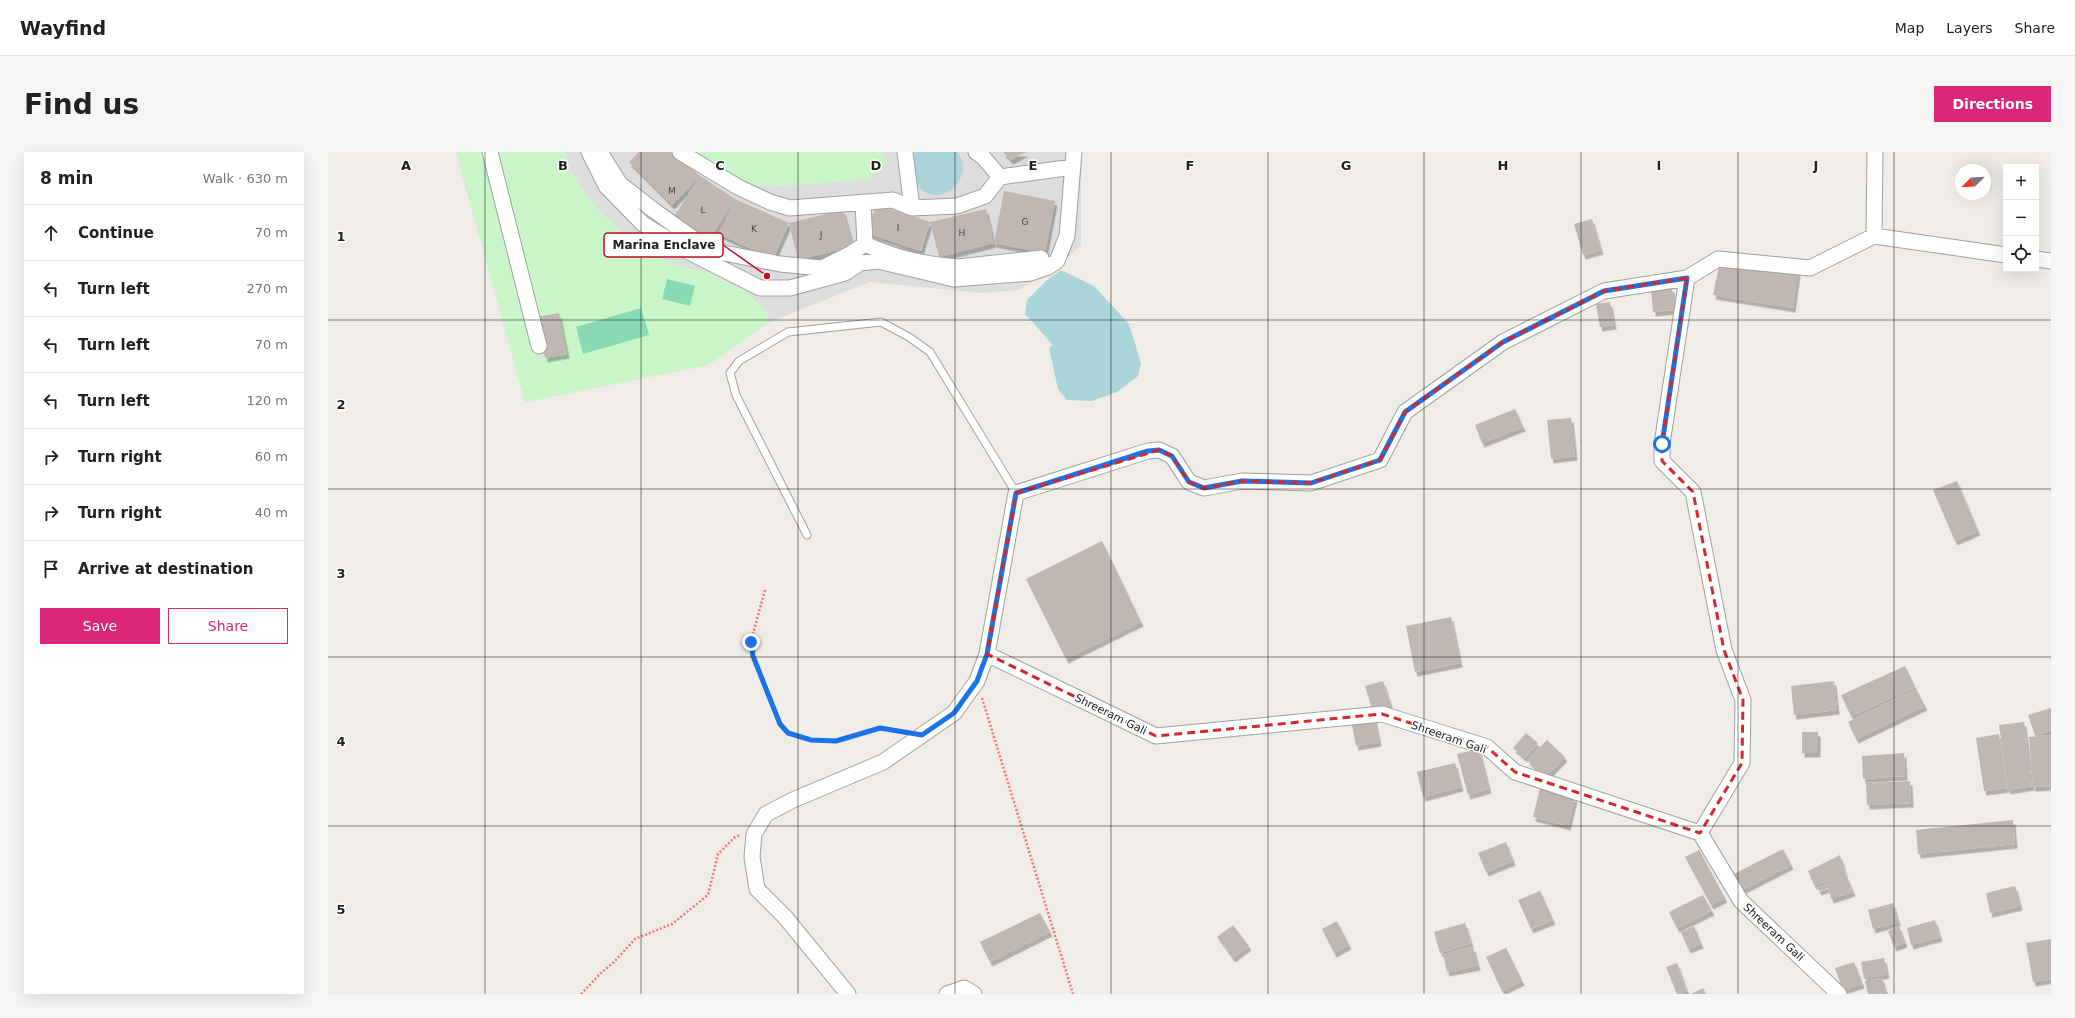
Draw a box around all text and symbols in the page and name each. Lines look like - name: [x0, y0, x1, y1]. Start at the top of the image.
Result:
- text: Wayfind: [20, 17, 106, 39]
- text: Map: [1895, 20, 1924, 36]
- text: Layers: [1946, 20, 1993, 36]
- text: Share: [2015, 20, 2055, 36]
- button: Directions: [1934, 86, 2051, 122]
- text: Find us: [24, 88, 139, 121]
- text: A: [401, 158, 411, 173]
- text: B: [558, 158, 568, 173]
- text: C: [715, 158, 725, 173]
- text: D: [871, 158, 882, 173]
- text: E: [1029, 158, 1037, 173]
- text: F: [1186, 158, 1194, 173]
- text: G: [1341, 158, 1351, 173]
- text: H: [1498, 158, 1508, 173]
- text: I: [1657, 158, 1661, 173]
- text: J: [1813, 158, 1818, 173]
- north arrow: [1955, 164, 1991, 200]
- map controls: [2003, 164, 2039, 272]
- button: +: [2003, 164, 2039, 200]
- text: 8 min: [40, 168, 93, 188]
- text: Walk · 630 m: [203, 171, 288, 186]
- house number: M: [668, 186, 676, 196]
- button: −: [2003, 200, 2039, 236]
- house number: L: [700, 205, 706, 215]
- house number: G: [1022, 217, 1029, 227]
- icon: ahead: [40, 222, 62, 244]
- house number: I: [897, 223, 899, 233]
- text: Continue: [78, 224, 154, 242]
- house number: K: [751, 224, 758, 234]
- text: 70 m: [255, 225, 288, 240]
- house number: H: [959, 228, 965, 238]
- text: 1: [336, 229, 346, 244]
- house number: J: [819, 230, 822, 240]
- callout: Marina Enclave: [604, 233, 723, 257]
- button: locate: [2003, 236, 2039, 272]
- text: Marina Enclave: [613, 238, 715, 252]
- icon: left: [40, 278, 62, 300]
- text: Turn left: [78, 280, 150, 298]
- text: 270 m: [246, 281, 288, 296]
- icon: left: [40, 334, 62, 356]
- text: Turn left: [78, 336, 150, 354]
- text: 70 m: [255, 337, 288, 352]
- icon: left: [40, 390, 62, 412]
- text: Turn left: [78, 392, 150, 410]
- text: 120 m: [246, 393, 288, 408]
- text: 2: [336, 397, 346, 412]
- route start: [1653, 435, 1671, 453]
- icon: right: [40, 446, 62, 468]
- text: Turn right: [78, 448, 162, 466]
- text: 60 m: [255, 449, 288, 464]
- icon: right: [40, 502, 62, 524]
- text: Turn right: [78, 504, 162, 522]
- text: 40 m: [255, 505, 288, 520]
- icon: arrive: [40, 558, 62, 580]
- text: Arrive at destination: [78, 560, 253, 578]
- text: 3: [336, 566, 346, 581]
- button: Save: [40, 608, 160, 644]
- button: Share: [168, 608, 288, 644]
- route end: [742, 633, 760, 651]
- street label: Shreeram Gali: [1073, 691, 1149, 738]
- street label: Shreeram Gali: [1410, 719, 1488, 756]
- text: 4: [336, 734, 346, 749]
- street label: Shreeram Gali: [1740, 901, 1807, 964]
- text: 5: [336, 902, 346, 917]

